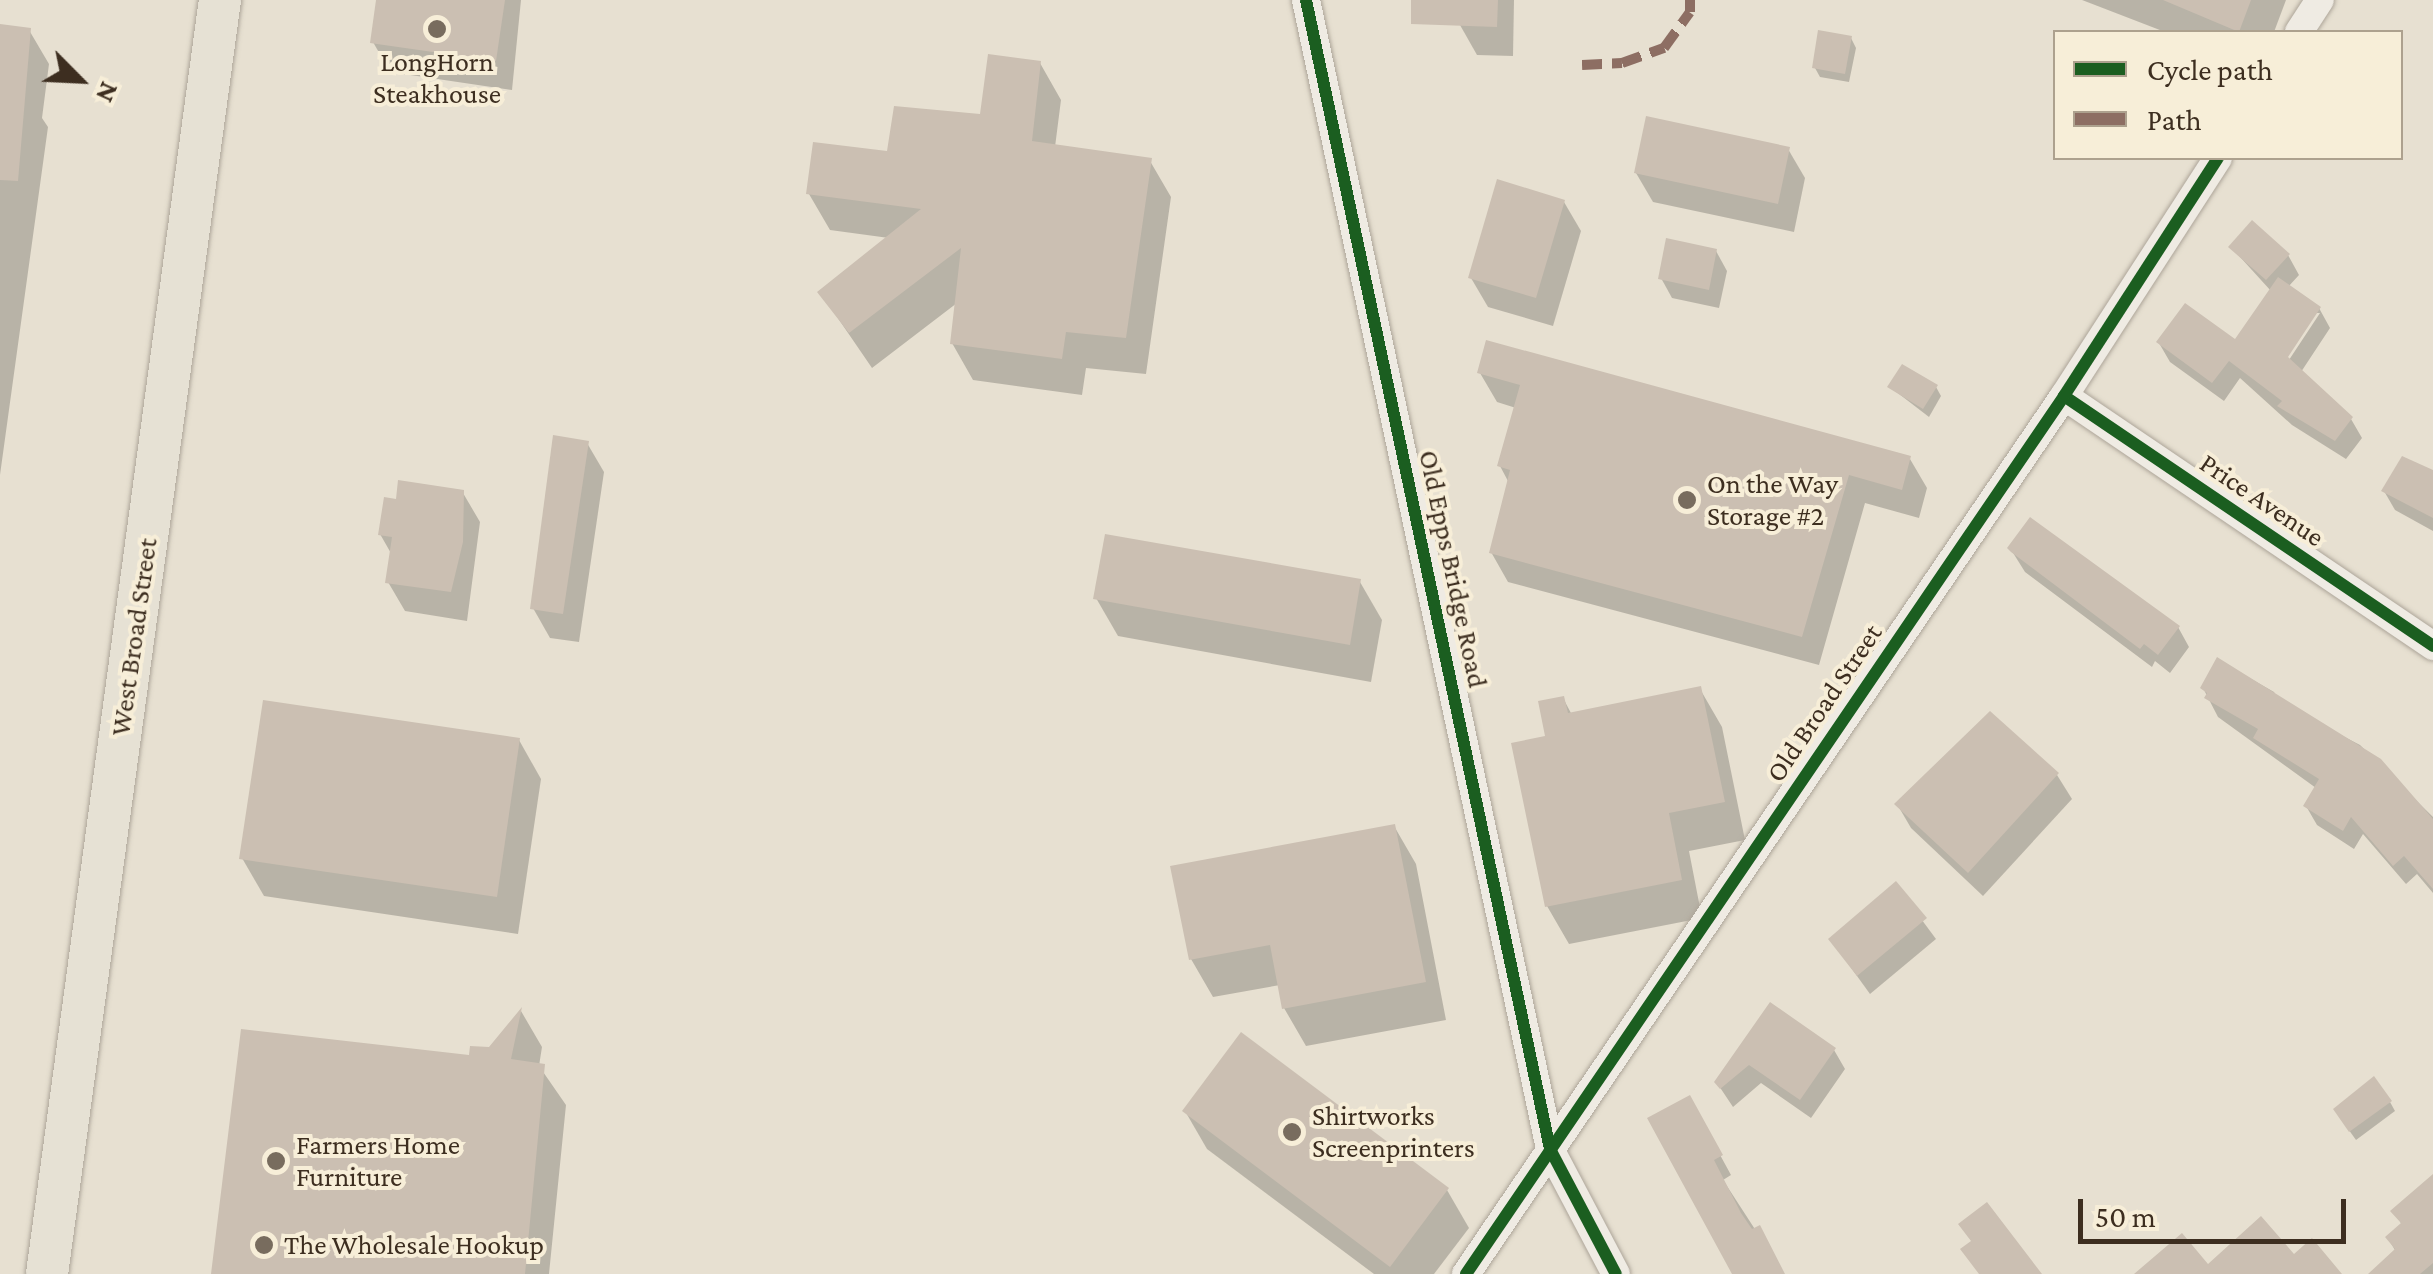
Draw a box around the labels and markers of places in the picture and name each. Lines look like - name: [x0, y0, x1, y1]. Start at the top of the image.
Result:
- marker: LongHorn Steakhouse: [426, 18, 448, 40]
- place label: LongHorn Steakhouse: [373, 45, 501, 111]
- place label: On the Way Storage #2: [1707, 467, 1838, 533]
- marker: On the Way Storage #2: [1676, 489, 1698, 511]
- place label: Shirtworks Screenprinters: [1312, 1099, 1475, 1165]
- marker: Shirtworks Screenprinters: [1281, 1121, 1303, 1143]
- place label: Farmers Home Furniture: [296, 1128, 460, 1194]
- marker: Farmers Home Furniture: [265, 1150, 287, 1172]
- place label: The Wholesale Hookup: [284, 1228, 544, 1262]
- marker: The Wholesale Hookup: [253, 1234, 275, 1256]

